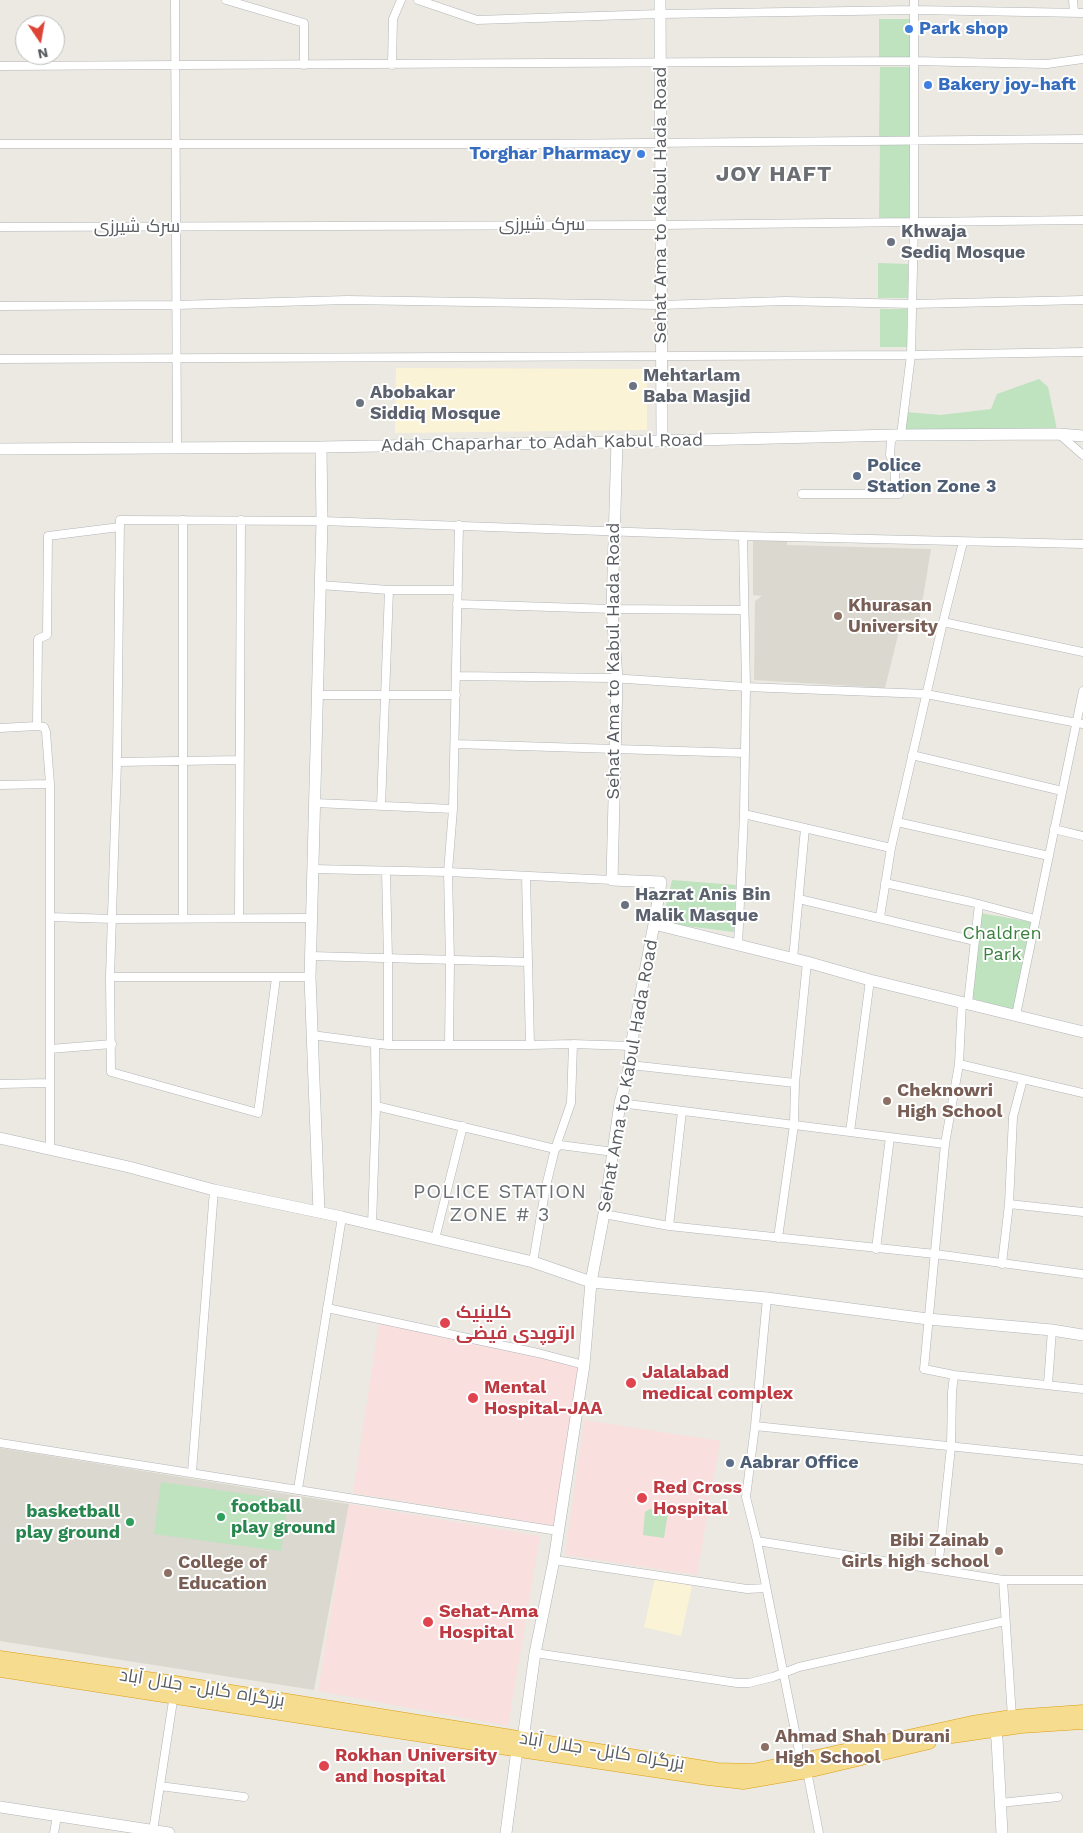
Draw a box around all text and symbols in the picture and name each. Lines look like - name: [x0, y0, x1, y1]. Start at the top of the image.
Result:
- north arrow: [15, 15, 65, 65]
- place label: Park shop: [919, 18, 1008, 40]
- marker: Park shop: [903, 23, 915, 35]
- text: N: [36, 45, 50, 63]
- street label: Sehat Ama to Kabul Hada Road: [650, 66, 672, 344]
- place label: Bakery joy-haft: [938, 74, 1076, 96]
- marker: Bakery joy-haft: [922, 79, 934, 91]
- place label: Torghar Pharmacy: [469, 143, 631, 165]
- marker: Torghar Pharmacy: [635, 148, 647, 160]
- district label: JOY HAFT: [715, 162, 833, 188]
- street label: سرک شیرزی: [499, 214, 585, 236]
- street label: سرک شیرزی: [94, 216, 180, 238]
- place label: Khwaja Sediq Mosque: [901, 221, 1025, 264]
- marker: Khwaja Sediq Mosque: [885, 236, 897, 248]
- place label: Mehtarlam Baba Masjid: [643, 365, 751, 408]
- marker: Mehtarlam Baba Masjid: [627, 380, 639, 392]
- place label: Abobakar Siddiq Mosque: [370, 382, 501, 424]
- marker: Abobakar Siddiq Mosque: [354, 397, 366, 409]
- street label: Adah Chaparhar to Adah Kabul Road: [381, 429, 703, 457]
- place label: Police Station Zone 3: [867, 455, 996, 498]
- marker: Police Station Zone 3: [851, 470, 863, 482]
- street label: Sehat Ama to Kabul Hada Road: [603, 522, 625, 800]
- place label: Khurasan University: [848, 595, 938, 638]
- marker: Khurasan University: [832, 610, 844, 622]
- place label: Hazrat Anis Bin Malik Masque: [635, 884, 771, 926]
- marker: Hazrat Anis Bin Malik Masque: [619, 899, 631, 911]
- park label: Chaldren Park: [962, 923, 1042, 966]
- street label: Sehat Ama to Kabul Hada Road: [593, 938, 663, 1214]
- place label: Cheknowri High School: [897, 1080, 1002, 1122]
- marker: Cheknowri High School: [881, 1095, 893, 1107]
- district label: POLICE STATION ZONE # 3: [411, 1180, 589, 1227]
- place label: کلینیک ارتوپدی فیضی: [456, 1302, 575, 1345]
- marker: کلینیک ارتوپدی فیضی: [438, 1316, 452, 1330]
- place label: Jalalabad medical complex: [642, 1362, 793, 1405]
- marker: Jalalabad medical complex: [624, 1376, 638, 1390]
- place label: Mental Hospital-JAA: [484, 1377, 602, 1420]
- marker: Mental Hospital-JAA: [466, 1391, 480, 1405]
- place label: Aabrar Office: [740, 1452, 859, 1474]
- marker: Aabrar Office: [724, 1457, 736, 1469]
- place label: Red Cross Hospital: [653, 1477, 742, 1520]
- marker: Red Cross Hospital: [635, 1491, 649, 1505]
- place label: football play ground: [231, 1496, 336, 1538]
- place label: basketball play ground: [15, 1501, 120, 1544]
- marker: football play ground: [215, 1511, 227, 1523]
- marker: basketball play ground: [124, 1516, 136, 1528]
- place label: Bibi Zainab Girls high school: [841, 1530, 989, 1572]
- marker: Bibi Zainab Girls high school: [993, 1545, 1005, 1557]
- place label: College of Education: [178, 1552, 267, 1595]
- marker: College of Education: [162, 1567, 174, 1579]
- place label: Sehat-Ama Hospital: [439, 1601, 538, 1644]
- marker: Sehat-Ama Hospital: [421, 1615, 435, 1629]
- street label: بزرگراه کابل- جلال آباد: [118, 1664, 286, 1712]
- place label: Ahmad Shah Durani High School: [775, 1726, 950, 1768]
- street label: بزرگراه کابل- جلال آباد: [518, 1727, 686, 1775]
- marker: Ahmad Shah Durani High School: [759, 1741, 771, 1753]
- place label: Rokhan University and hospital: [335, 1745, 497, 1788]
- marker: Rokhan University and hospital: [317, 1759, 331, 1773]

